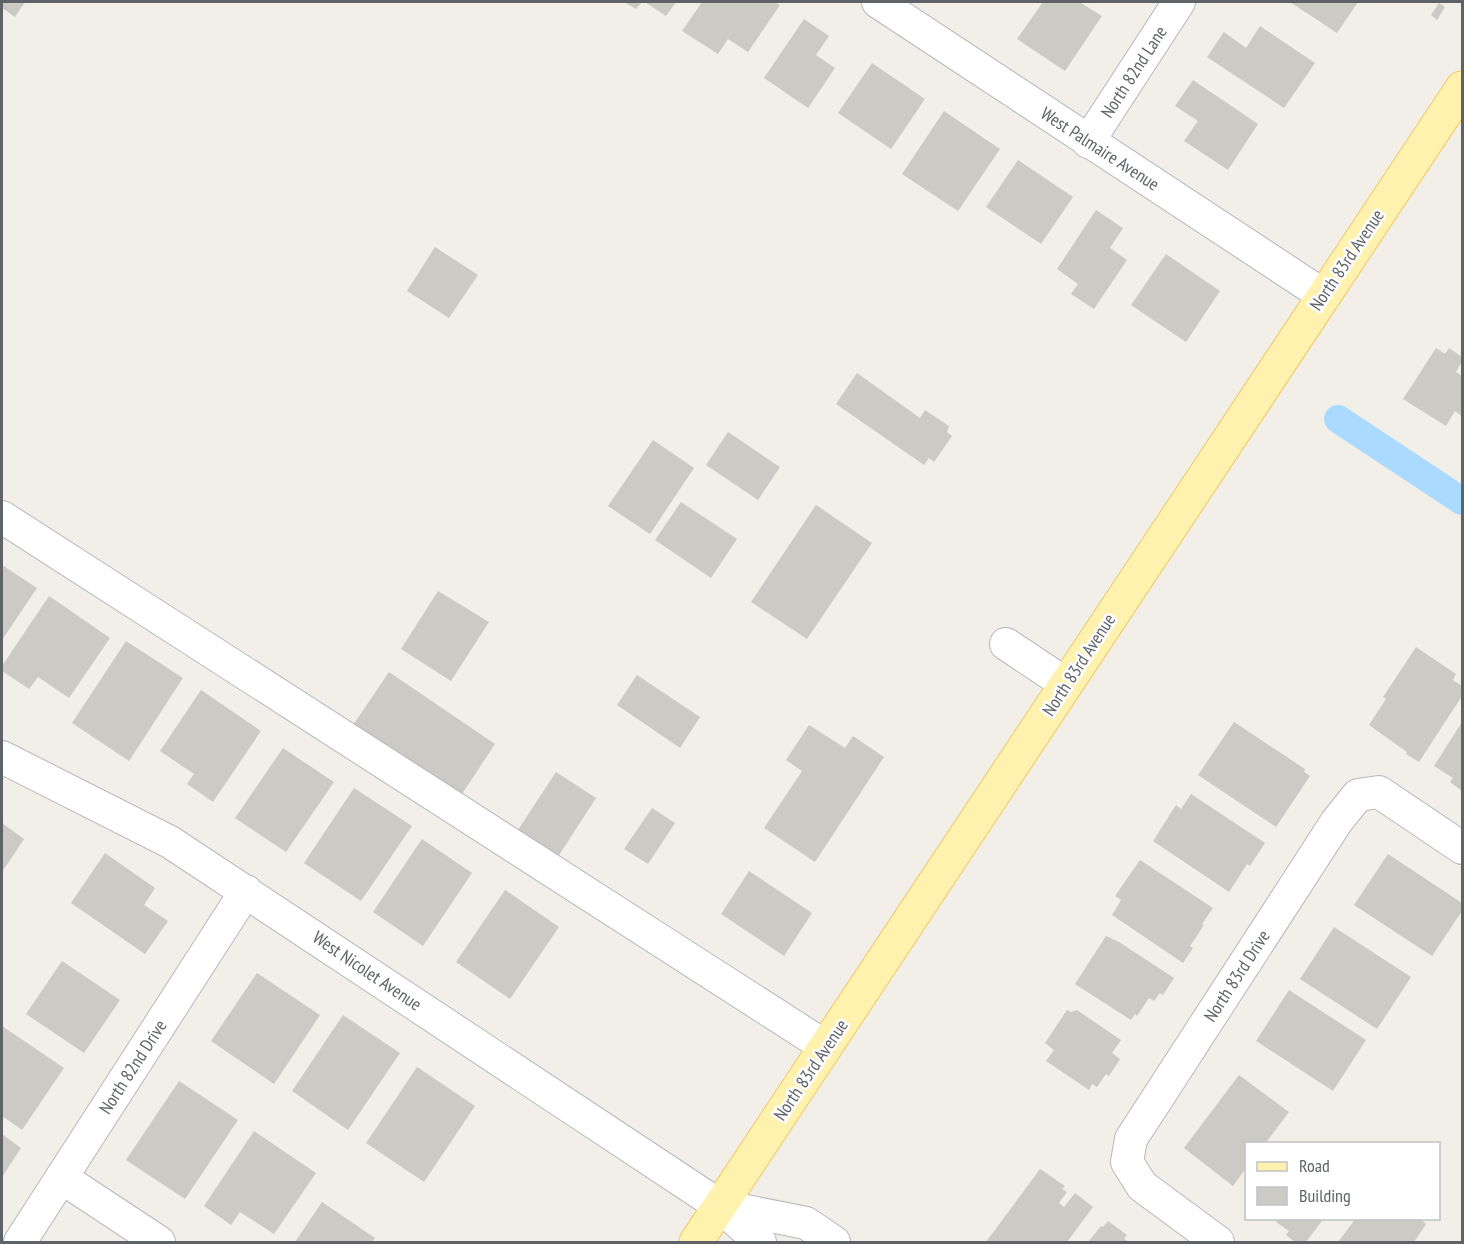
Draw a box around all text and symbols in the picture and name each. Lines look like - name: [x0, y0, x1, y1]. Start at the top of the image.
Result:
- street label: North 82nd Lane: [1095, 21, 1172, 122]
- street label: West Palmaire Avenue: [1037, 102, 1164, 195]
- street label: North 83rd Avenue: [1304, 205, 1389, 315]
- street label: North 83rd Avenue: [1037, 609, 1120, 720]
- street label: North 83rd Drive: [1198, 925, 1275, 1026]
- street label: West Nicolet Avenue: [308, 926, 426, 1016]
- street label: North 82nd Drive: [94, 1015, 172, 1118]
- street label: North 83rd Avenue: [768, 1015, 853, 1125]
- legend: [1245, 1142, 1440, 1220]
- text: Road: [1299, 1154, 1330, 1177]
- text: Building: [1299, 1184, 1351, 1207]

